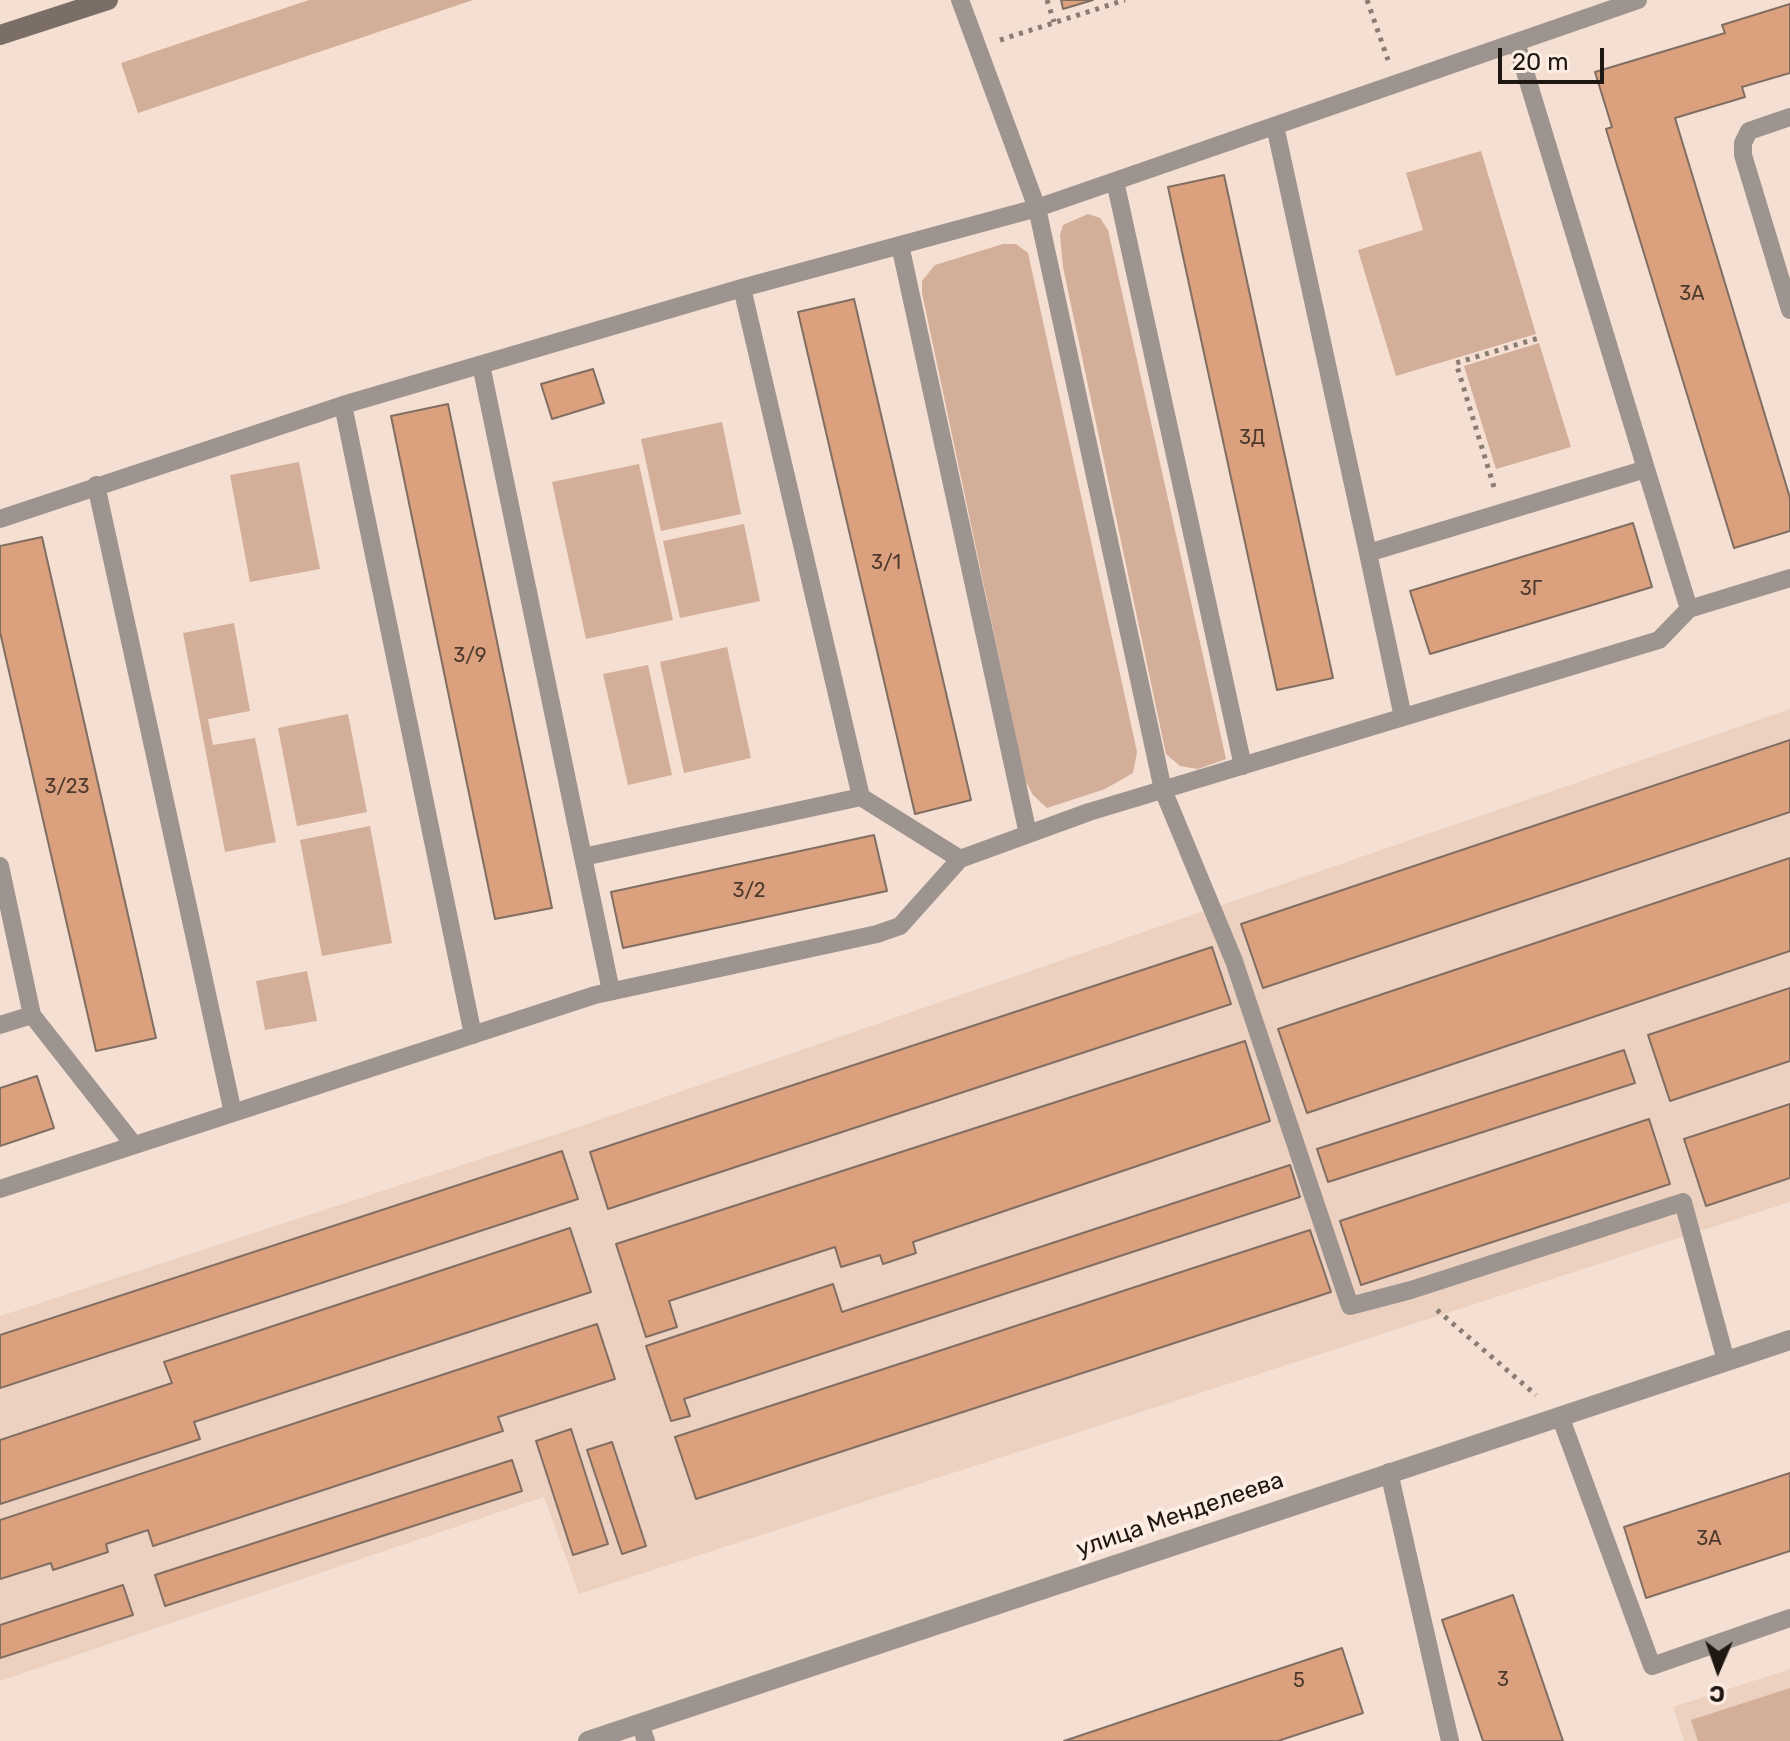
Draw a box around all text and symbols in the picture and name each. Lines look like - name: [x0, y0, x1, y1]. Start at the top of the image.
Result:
- scale bar: [1502, 32, 1608, 82]
- text: 20 m: [1512, 48, 1569, 76]
- house number: 3А: [1679, 282, 1705, 306]
- house number: 3Д: [1239, 426, 1265, 450]
- house number: 3/1: [871, 551, 901, 575]
- house number: 3Г: [1520, 577, 1542, 601]
- house number: 3/9: [453, 644, 487, 668]
- house number: 3/23: [44, 775, 90, 799]
- house number: 3/2: [732, 879, 766, 903]
- street label: улица Менделеева: [1073, 1466, 1287, 1564]
- house number: 3А: [1696, 1527, 1722, 1551]
- north arrow: [1678, 1629, 1758, 1709]
- house number: 3: [1497, 1668, 1509, 1692]
- house number: 5: [1293, 1669, 1305, 1693]
- text: С: [1709, 1680, 1725, 1707]

